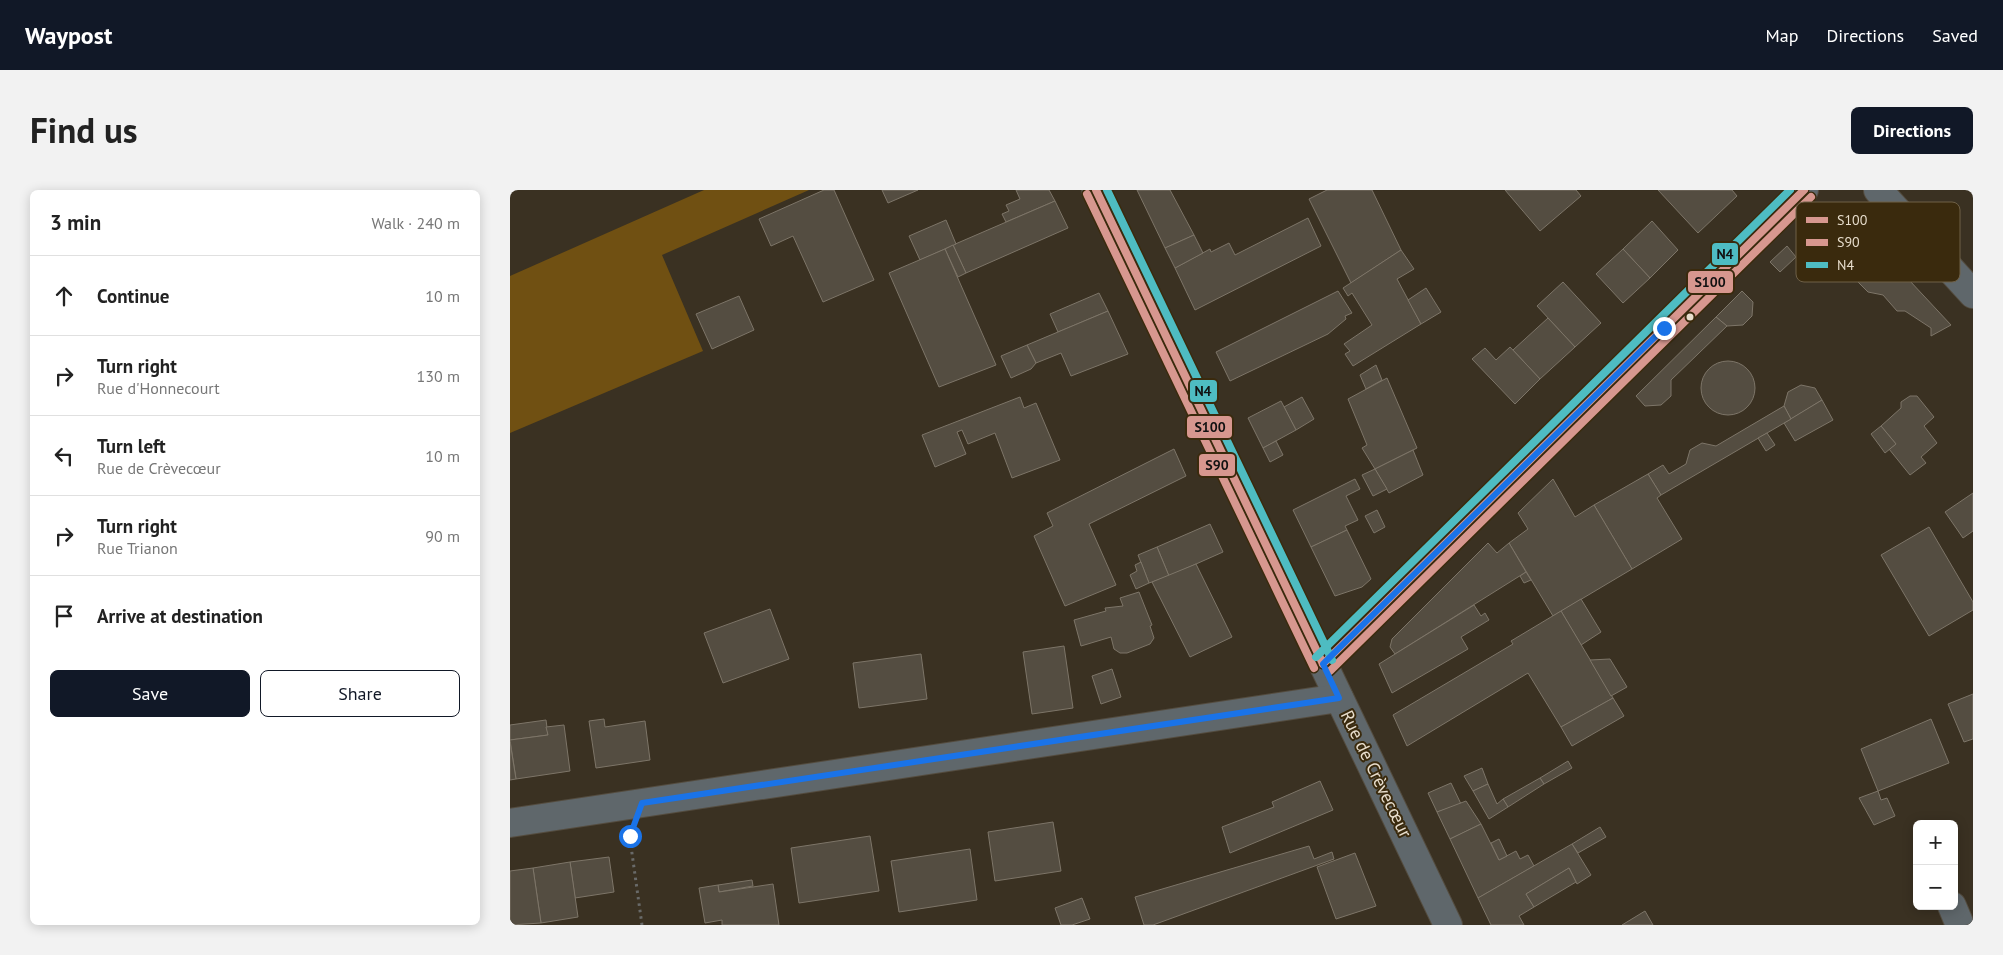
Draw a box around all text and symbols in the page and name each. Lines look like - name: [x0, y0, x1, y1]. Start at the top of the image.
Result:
- text: Waypost: [25, 20, 112, 51]
- text: Map: [1766, 24, 1798, 47]
- text: Directions: [1826, 24, 1904, 47]
- text: Saved: [1932, 24, 1978, 47]
- text: Find us: [30, 107, 138, 153]
- button: Directions: [1851, 107, 1973, 154]
- legend: [1796, 202, 1960, 282]
- text: 3 min: [50, 209, 101, 236]
- text: S100: [1837, 211, 1868, 229]
- text: Walk · 240 m: [371, 213, 460, 233]
- text: S90: [1837, 233, 1860, 251]
- line badge: N4: [1711, 242, 1739, 266]
- text: N4: [1716, 245, 1734, 263]
- text: N4: [1837, 256, 1854, 274]
- line badge: S100: [1687, 270, 1734, 294]
- text: S100: [1694, 273, 1726, 291]
- icon: ahead: [50, 282, 78, 310]
- text: Continue: [97, 284, 169, 308]
- text: 10 m: [425, 286, 460, 306]
- unlabelled marker: [1685, 312, 1695, 322]
- route end: [1653, 317, 1676, 340]
- text: Turn right: [97, 354, 177, 378]
- icon: right: [50, 362, 78, 390]
- text: 130 m: [417, 366, 460, 386]
- text: Rue d'Honnecourt: [97, 378, 220, 398]
- line badge: N4: [1189, 379, 1218, 403]
- text: N4: [1194, 382, 1212, 400]
- line badge: S100: [1186, 415, 1233, 439]
- text: S100: [1194, 418, 1226, 436]
- text: Turn left: [97, 434, 166, 458]
- icon: left: [50, 442, 78, 470]
- text: 10 m: [425, 446, 460, 466]
- line badge: S90: [1198, 453, 1236, 477]
- text: S90: [1205, 456, 1229, 474]
- text: Rue de Crèvecœur: [97, 458, 221, 478]
- text: Turn right: [97, 514, 177, 538]
- icon: right: [50, 522, 78, 550]
- text: 90 m: [425, 526, 460, 546]
- text: Rue Trianon: [97, 538, 178, 558]
- icon: arrive: [50, 602, 78, 630]
- text: Arrive at destination: [97, 604, 263, 628]
- button: Save: [50, 670, 250, 717]
- button: Share: [260, 670, 460, 717]
- street label: Rue de Crèvecœur: [1336, 706, 1417, 841]
- map controls: [1913, 820, 1958, 910]
- button: +: [1913, 820, 1958, 865]
- route start: [619, 825, 642, 848]
- button: −: [1913, 865, 1958, 910]

